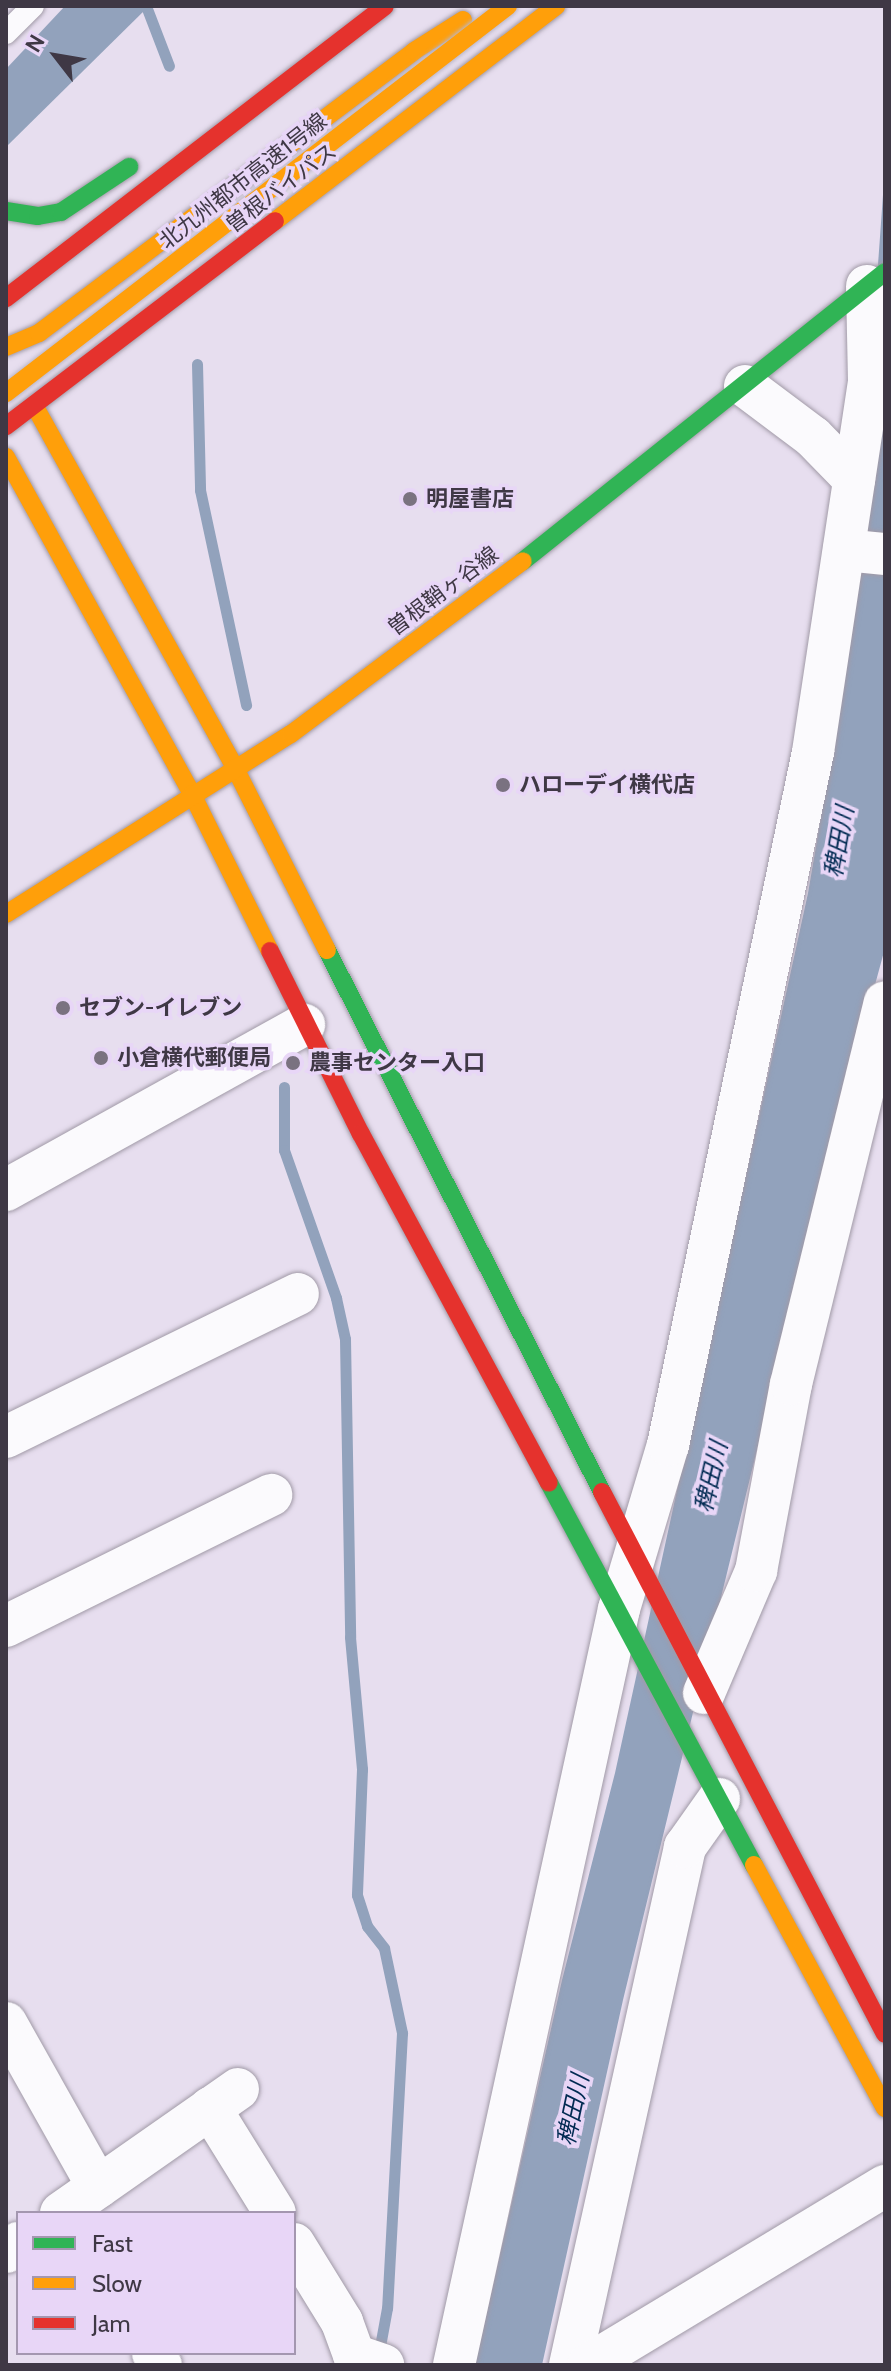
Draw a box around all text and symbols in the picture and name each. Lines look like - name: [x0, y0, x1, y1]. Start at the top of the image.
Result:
- north arrow: [16, 16, 96, 96]
- text: N: [19, 30, 51, 57]
- street label: 北九州都市高速1号線: [154, 107, 332, 255]
- street label: 曽根バイパス: [220, 138, 342, 238]
- place label: 明屋書店: [426, 486, 514, 512]
- marker: 明屋書店: [401, 490, 419, 508]
- street label: 曽根鞘ヶ谷線: [382, 541, 504, 641]
- place label: ハローデイ横代店: [519, 772, 695, 798]
- marker: ハローデイ横代店: [494, 776, 512, 794]
- water label: 稗田川: [819, 804, 859, 880]
- place label: セブン-イレブン: [79, 995, 242, 1021]
- marker: セブン-イレブン: [54, 999, 72, 1017]
- place label: 小倉横代郵便局: [117, 1045, 271, 1071]
- marker: 小倉横代郵便局: [92, 1049, 110, 1067]
- place label: 農事センター入口: [309, 1050, 485, 1076]
- marker: 農事センター入口: [284, 1054, 302, 1072]
- water label: 稗田川: [689, 1439, 733, 1515]
- water label: 稗田川: [551, 2072, 595, 2148]
- legend: [16, 2211, 296, 2355]
- text: Fast: [92, 2229, 133, 2258]
- text: Slow: [92, 2269, 142, 2298]
- text: Jam: [92, 2309, 130, 2338]

